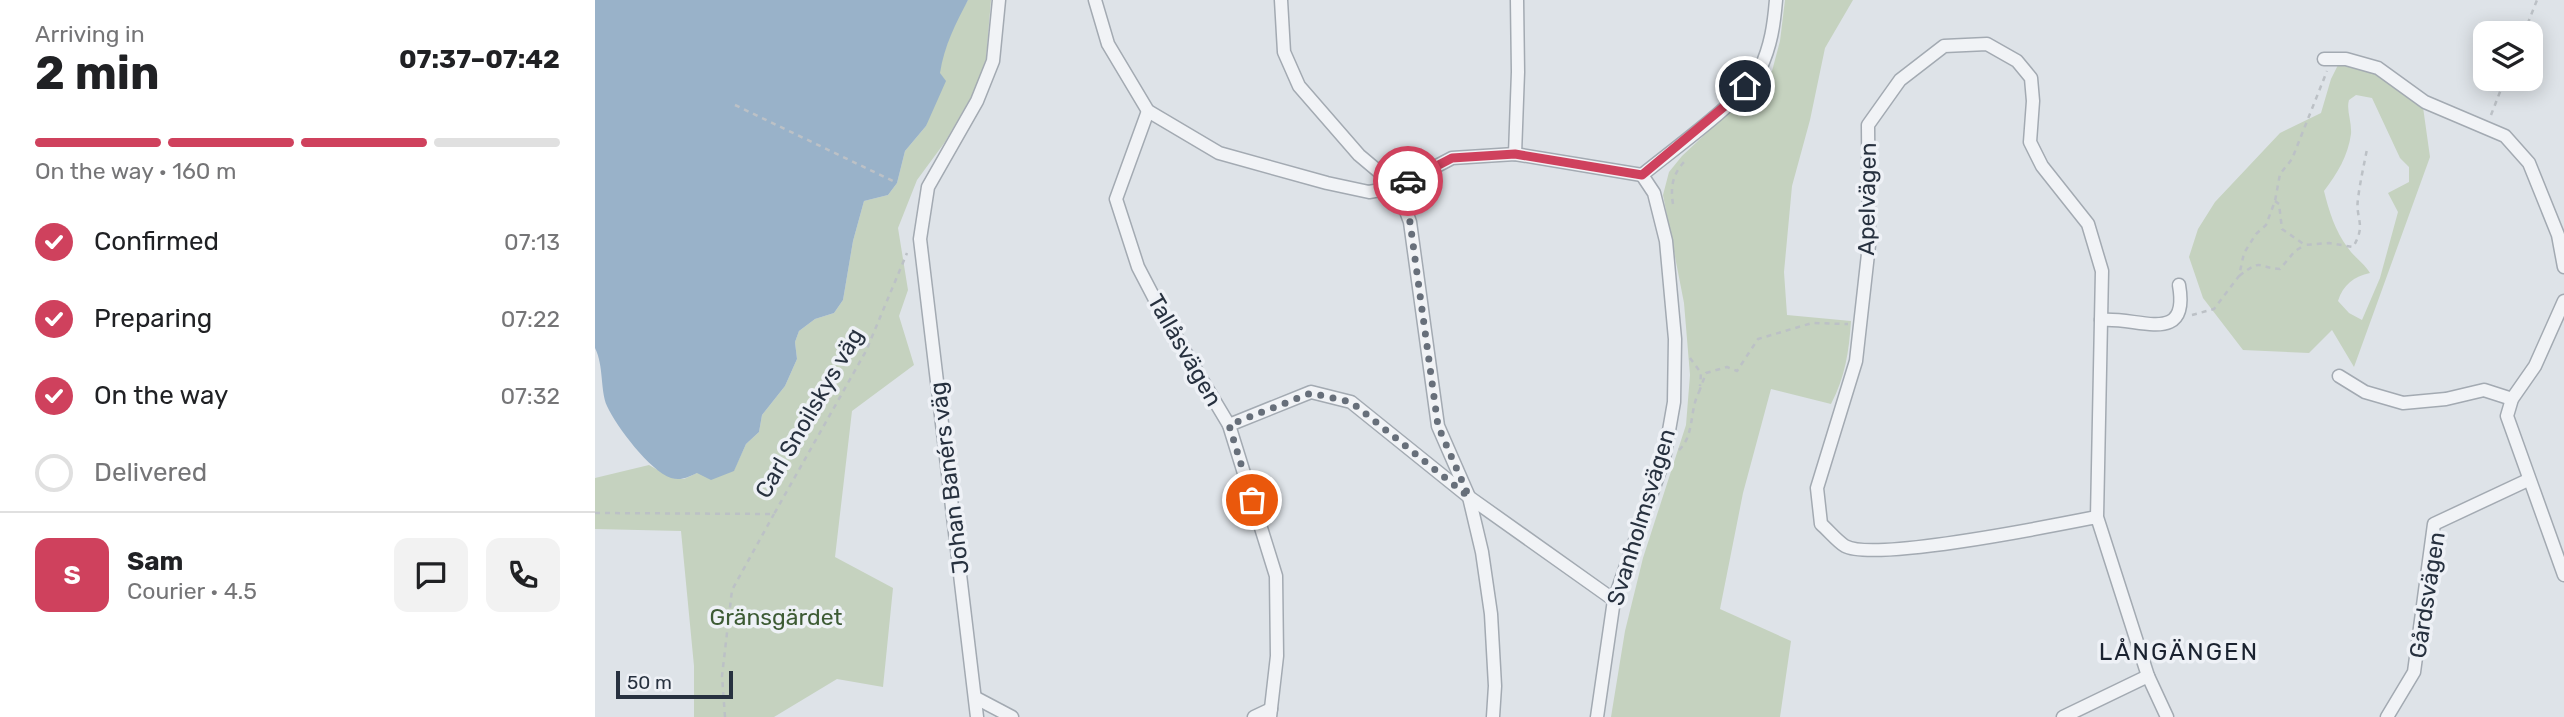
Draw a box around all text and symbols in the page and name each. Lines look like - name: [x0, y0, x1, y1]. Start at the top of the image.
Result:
- text: Arriving in: [35, 20, 145, 48]
- map controls: [2473, 21, 2543, 91]
- button: layers: [2473, 21, 2543, 91]
- text: 07:37–07:42: [399, 44, 560, 75]
- text: 2 min: [35, 46, 160, 101]
- pin: [1715, 56, 1775, 116]
- icon: home: [1726, 67, 1764, 105]
- street label: Apelvägen: [1852, 142, 1882, 256]
- courier: [1373, 146, 1443, 216]
- text: On the way · 160 m: [35, 157, 237, 185]
- icon: car: [1389, 162, 1427, 200]
- icon: check: [35, 223, 73, 261]
- text: Confirmed: [94, 226, 219, 257]
- text: 07:13: [504, 228, 560, 256]
- street label: Tallåsvägen: [1142, 289, 1228, 411]
- icon: check: [35, 300, 73, 338]
- text: Preparing: [94, 303, 212, 334]
- text: 07:22: [501, 305, 560, 333]
- street label: Carl Snoilskys väg: [749, 323, 869, 503]
- icon: check: [35, 377, 73, 415]
- text: On the way: [94, 380, 228, 411]
- street label: Johan Banérs väg: [923, 380, 975, 576]
- text: 07:32: [500, 382, 560, 410]
- street label: Svanholmsvägen: [1601, 425, 1681, 609]
- text: Delivered: [94, 457, 207, 488]
- pin: [1222, 470, 1282, 530]
- icon: bag: [1233, 481, 1271, 519]
- street label: Gårdsvägen: [2403, 530, 2451, 660]
- button: chat: [394, 538, 468, 612]
- button: phone: [486, 538, 560, 612]
- text: Sam: [127, 546, 183, 577]
- text: S: [63, 560, 81, 591]
- text: Courier · 4.5: [127, 577, 257, 605]
- park label: Gränsgärdet: [710, 603, 843, 631]
- district label: LÅNGÄNGEN: [2099, 638, 2259, 666]
- scale bar: [616, 668, 733, 700]
- text: 50 m: [627, 671, 672, 694]

